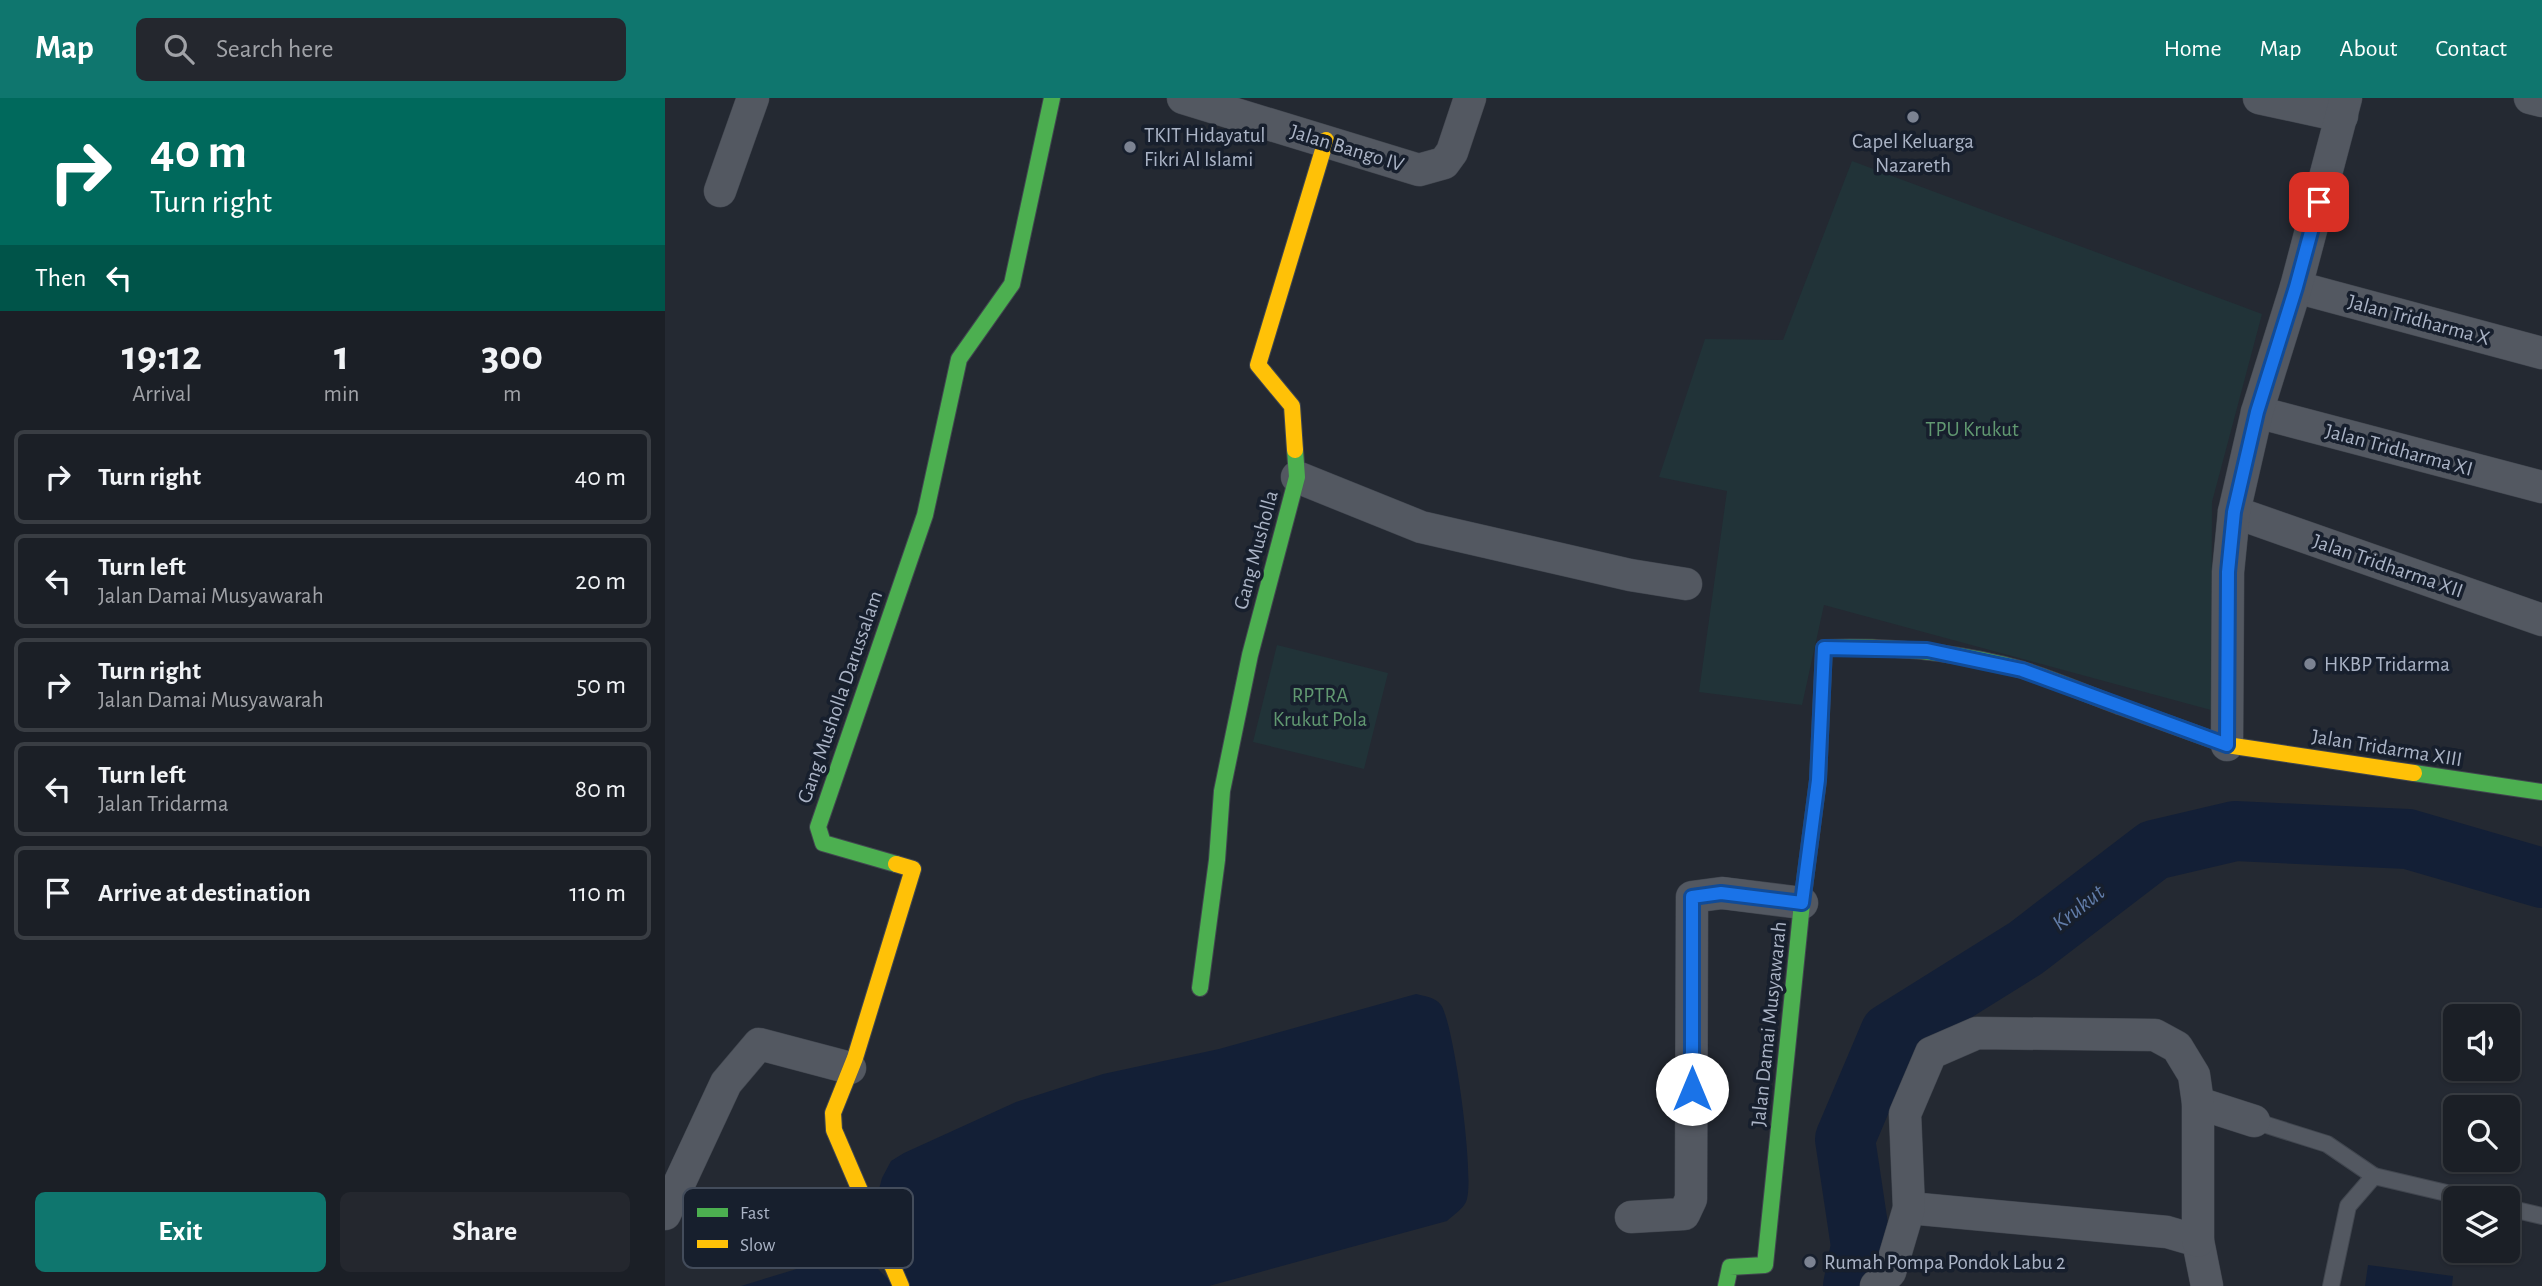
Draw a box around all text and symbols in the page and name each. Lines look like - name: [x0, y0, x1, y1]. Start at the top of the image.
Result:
- search box: [136, 18, 626, 81]
- icon: search: [160, 30, 198, 68]
- text: Map: [35, 32, 94, 65]
- text: Search here: [216, 36, 334, 62]
- text: Home: [2164, 37, 2222, 61]
- text: Map: [2260, 37, 2302, 61]
- text: About: [2340, 37, 2397, 61]
- text: Contact: [2435, 37, 2507, 61]
- marker: Capel Keluarga Nazareth: [1905, 109, 1921, 125]
- street label: Jalan Bango IV: [1288, 121, 1406, 175]
- place label: TKIT Hidayatul Fikri Al Islami: [1144, 125, 1266, 170]
- icon: right: [35, 126, 126, 217]
- text: 40 m: [150, 128, 247, 177]
- place label: Capel Keluarga Nazareth: [1852, 131, 1974, 176]
- marker: TKIT Hidayatul Fikri Al Islami: [1122, 139, 1138, 155]
- pin: [2289, 172, 2349, 232]
- icon: arrive: [2300, 183, 2338, 221]
- text: Turn right: [150, 186, 272, 218]
- icon: left: [100, 259, 138, 297]
- text: Then: [35, 265, 86, 291]
- street label: Jalan Tridharma X: [2346, 291, 2492, 349]
- text: 19:12: [122, 335, 202, 377]
- text: 1: [334, 335, 349, 377]
- text: 300: [481, 335, 543, 377]
- text: Arrival: [132, 383, 191, 406]
- text: min: [324, 383, 359, 406]
- text: m: [503, 383, 521, 406]
- park label: TPU Krukut: [1925, 419, 2019, 440]
- street label: Jalan Tridharma XI: [2323, 420, 2475, 480]
- icon: right: [39, 458, 77, 496]
- text: Turn right: [98, 464, 201, 490]
- text: 40 m: [575, 464, 626, 490]
- street label: Gang Musholla: [1230, 488, 1282, 612]
- street label: Jalan Tridharma XII: [2310, 530, 2466, 602]
- text: Turn left: [98, 554, 186, 580]
- icon: left: [39, 562, 77, 600]
- text: 20 m: [575, 568, 626, 594]
- text: Jalan Damai Musyawarah: [98, 585, 324, 608]
- street label: Gang Musholla Darussalam: [794, 588, 886, 806]
- place label: HKBP Tridarma: [2324, 654, 2450, 675]
- marker: HKBP Tridarma: [2302, 656, 2318, 672]
- text: Turn right: [98, 658, 201, 684]
- icon: right: [39, 666, 77, 704]
- text: 50 m: [576, 672, 626, 698]
- park label: RPTRA Krukut Pola: [1273, 685, 1368, 730]
- text: Jalan Damai Musyawarah: [98, 689, 324, 712]
- street label: Jalan Tridarma XIII: [2310, 726, 2464, 770]
- text: Turn left: [98, 762, 186, 788]
- icon: left: [39, 770, 77, 808]
- text: 80 m: [575, 776, 626, 802]
- text: Jalan Tridarma: [98, 793, 229, 816]
- icon: arrive: [39, 874, 77, 912]
- text: Arrive at destination: [98, 880, 311, 906]
- text: 110 m: [569, 880, 626, 906]
- water label: Krukut: [2049, 880, 2110, 935]
- street label: Jalan Damai Musyawarah: [1748, 920, 1790, 1128]
- map controls: [2443, 1004, 2520, 1263]
- button: sound: [2443, 1004, 2520, 1081]
- position arrow: [1655, 1052, 1729, 1126]
- button: search: [2443, 1095, 2520, 1172]
- button: layers: [2443, 1186, 2520, 1263]
- legend: [683, 1188, 913, 1268]
- button: Exit: [35, 1192, 326, 1272]
- button: Share: [340, 1192, 630, 1272]
- text: Fast: [740, 1204, 770, 1223]
- text: Slow: [740, 1236, 776, 1255]
- place label: Rumah Pompa Pondok Labu 2: [1824, 1252, 2066, 1273]
- marker: Rumah Pompa Pondok Labu 2: [1802, 1254, 1818, 1270]

